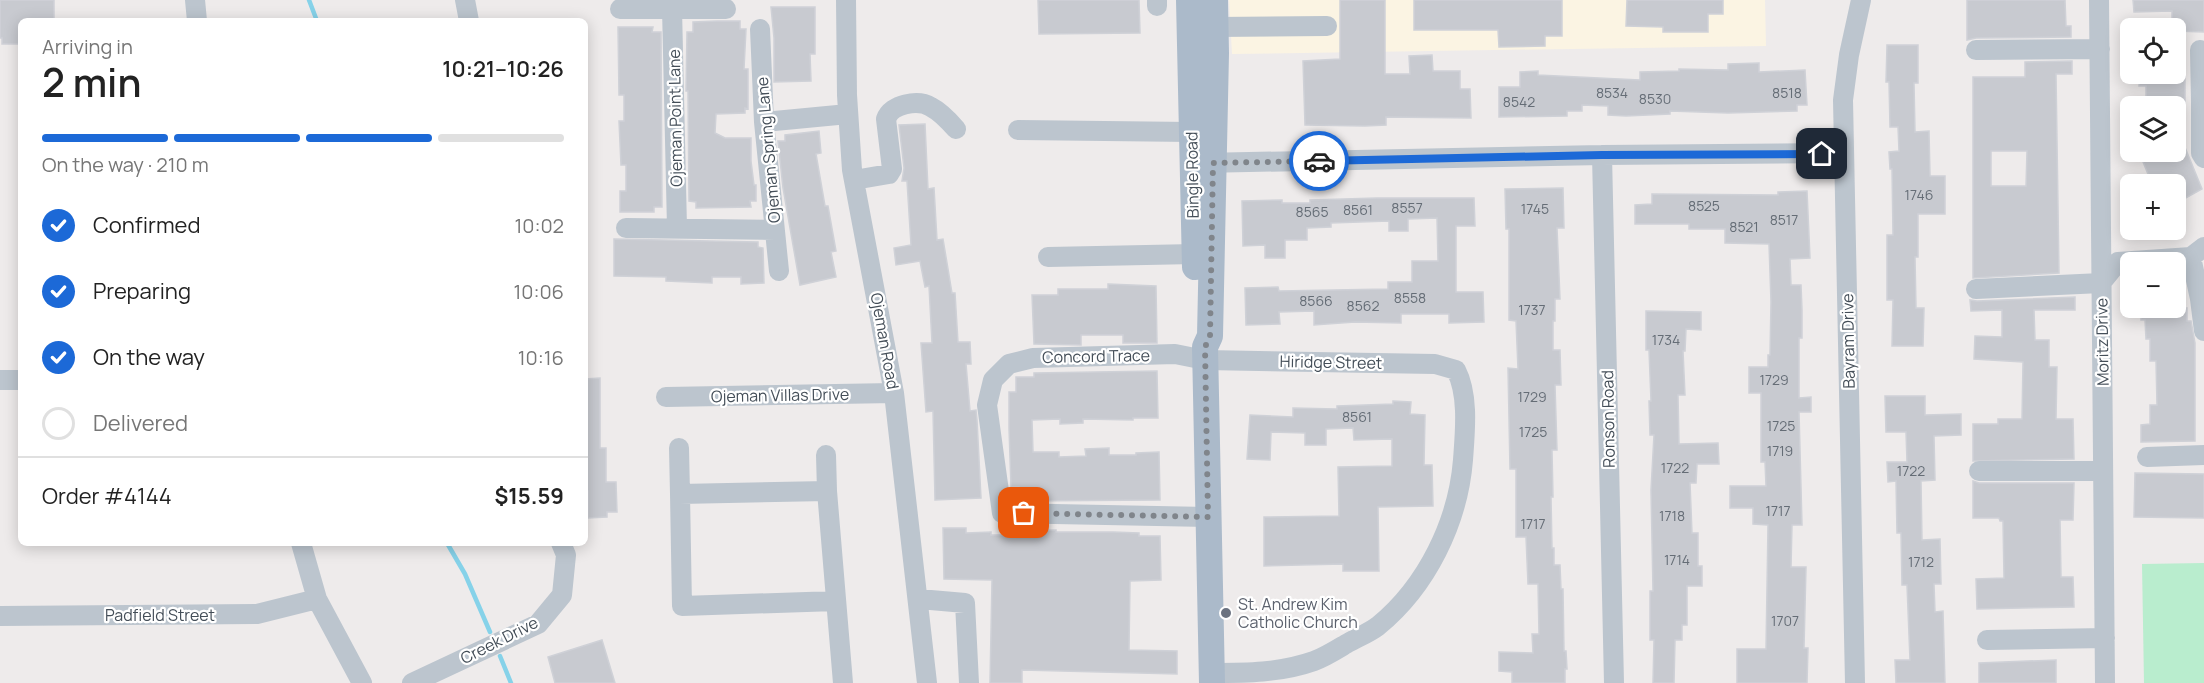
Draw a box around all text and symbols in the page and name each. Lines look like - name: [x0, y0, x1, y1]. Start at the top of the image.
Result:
- map controls: [2120, 18, 2186, 318]
- button: locate: [2120, 18, 2186, 84]
- text: Arriving in: [42, 33, 133, 60]
- street label: Ojeman Point Lane: [663, 49, 687, 187]
- text: 10:21–10:26: [442, 54, 564, 84]
- text: 2 min: [42, 55, 141, 109]
- street label: Ojeman Spring Lane: [751, 76, 785, 224]
- house number: 8534: [1596, 83, 1628, 102]
- house number: 8518: [1772, 83, 1802, 102]
- house number: 8530: [1639, 89, 1671, 108]
- house number: 8542: [1503, 92, 1535, 111]
- button: layers: [2120, 96, 2186, 162]
- pin: [1796, 128, 1847, 179]
- street label: Bingle Road: [1180, 131, 1204, 219]
- courier: [1289, 131, 1349, 191]
- icon: home: [1805, 137, 1838, 170]
- icon: car: [1303, 145, 1336, 178]
- text: On the way · 210 m: [42, 151, 209, 178]
- button: +: [2120, 174, 2186, 240]
- house number: 1746: [1905, 185, 1933, 204]
- house number: 8525: [1688, 196, 1720, 215]
- house number: 8557: [1391, 198, 1423, 217]
- house number: 1745: [1521, 199, 1549, 218]
- house number: 8561: [1343, 200, 1373, 219]
- house number: 8565: [1296, 202, 1328, 221]
- icon: check: [42, 209, 75, 242]
- text: Confirmed: [93, 210, 201, 240]
- house number: 8517: [1770, 210, 1798, 229]
- text: 10:02: [514, 212, 564, 239]
- house number: 8521: [1729, 217, 1759, 236]
- button: −: [2120, 252, 2186, 318]
- icon: check: [42, 275, 75, 308]
- text: Preparing: [93, 276, 191, 306]
- text: 10:06: [513, 278, 564, 305]
- house number: 8558: [1394, 288, 1426, 307]
- street label: Ojeman Road: [866, 291, 904, 391]
- house number: 8566: [1299, 291, 1333, 310]
- street label: Bayram Drive: [1836, 293, 1860, 389]
- house number: 8562: [1347, 296, 1379, 315]
- street label: Moritz Drive: [2090, 298, 2114, 386]
- house number: 1737: [1518, 300, 1546, 319]
- house number: 1734: [1652, 330, 1680, 349]
- icon: check: [42, 341, 75, 374]
- text: On the way: [93, 342, 205, 372]
- text: 10:16: [518, 344, 564, 371]
- street label: Concord Trace: [1042, 344, 1150, 368]
- street label: Hiridge Street: [1279, 350, 1383, 374]
- street label: Ronson Road: [1596, 370, 1620, 468]
- house number: 1729: [1759, 370, 1789, 389]
- street label: Ojeman Villas Drive: [711, 383, 849, 407]
- house number: 1729: [1517, 387, 1547, 406]
- house number: 8561: [1342, 407, 1372, 426]
- text: Delivered: [93, 408, 188, 438]
- house number: 1725: [1767, 416, 1795, 435]
- house number: 1725: [1519, 422, 1547, 441]
- house number: 1719: [1767, 441, 1793, 460]
- house number: 1722: [1661, 458, 1689, 477]
- house number: 1722: [1897, 461, 1925, 480]
- text: Order #4144: [42, 481, 172, 511]
- text: $15.59: [494, 481, 564, 511]
- pin: [998, 487, 1049, 538]
- icon: bag: [1007, 496, 1040, 529]
- house number: 1717: [1766, 501, 1790, 520]
- house number: 1718: [1659, 506, 1685, 525]
- house number: 1717: [1521, 514, 1545, 533]
- house number: 1714: [1664, 550, 1690, 569]
- house number: 1712: [1908, 552, 1934, 571]
- place label: St. Andrew Kim Catholic Church: [1238, 593, 1358, 633]
- street label: Padfield Street: [105, 604, 215, 626]
- marker: St. Andrew Kim Catholic Church: [1219, 606, 1233, 620]
- street label: Creek Drive: [456, 611, 542, 669]
- house number: 1707: [1771, 611, 1799, 630]

